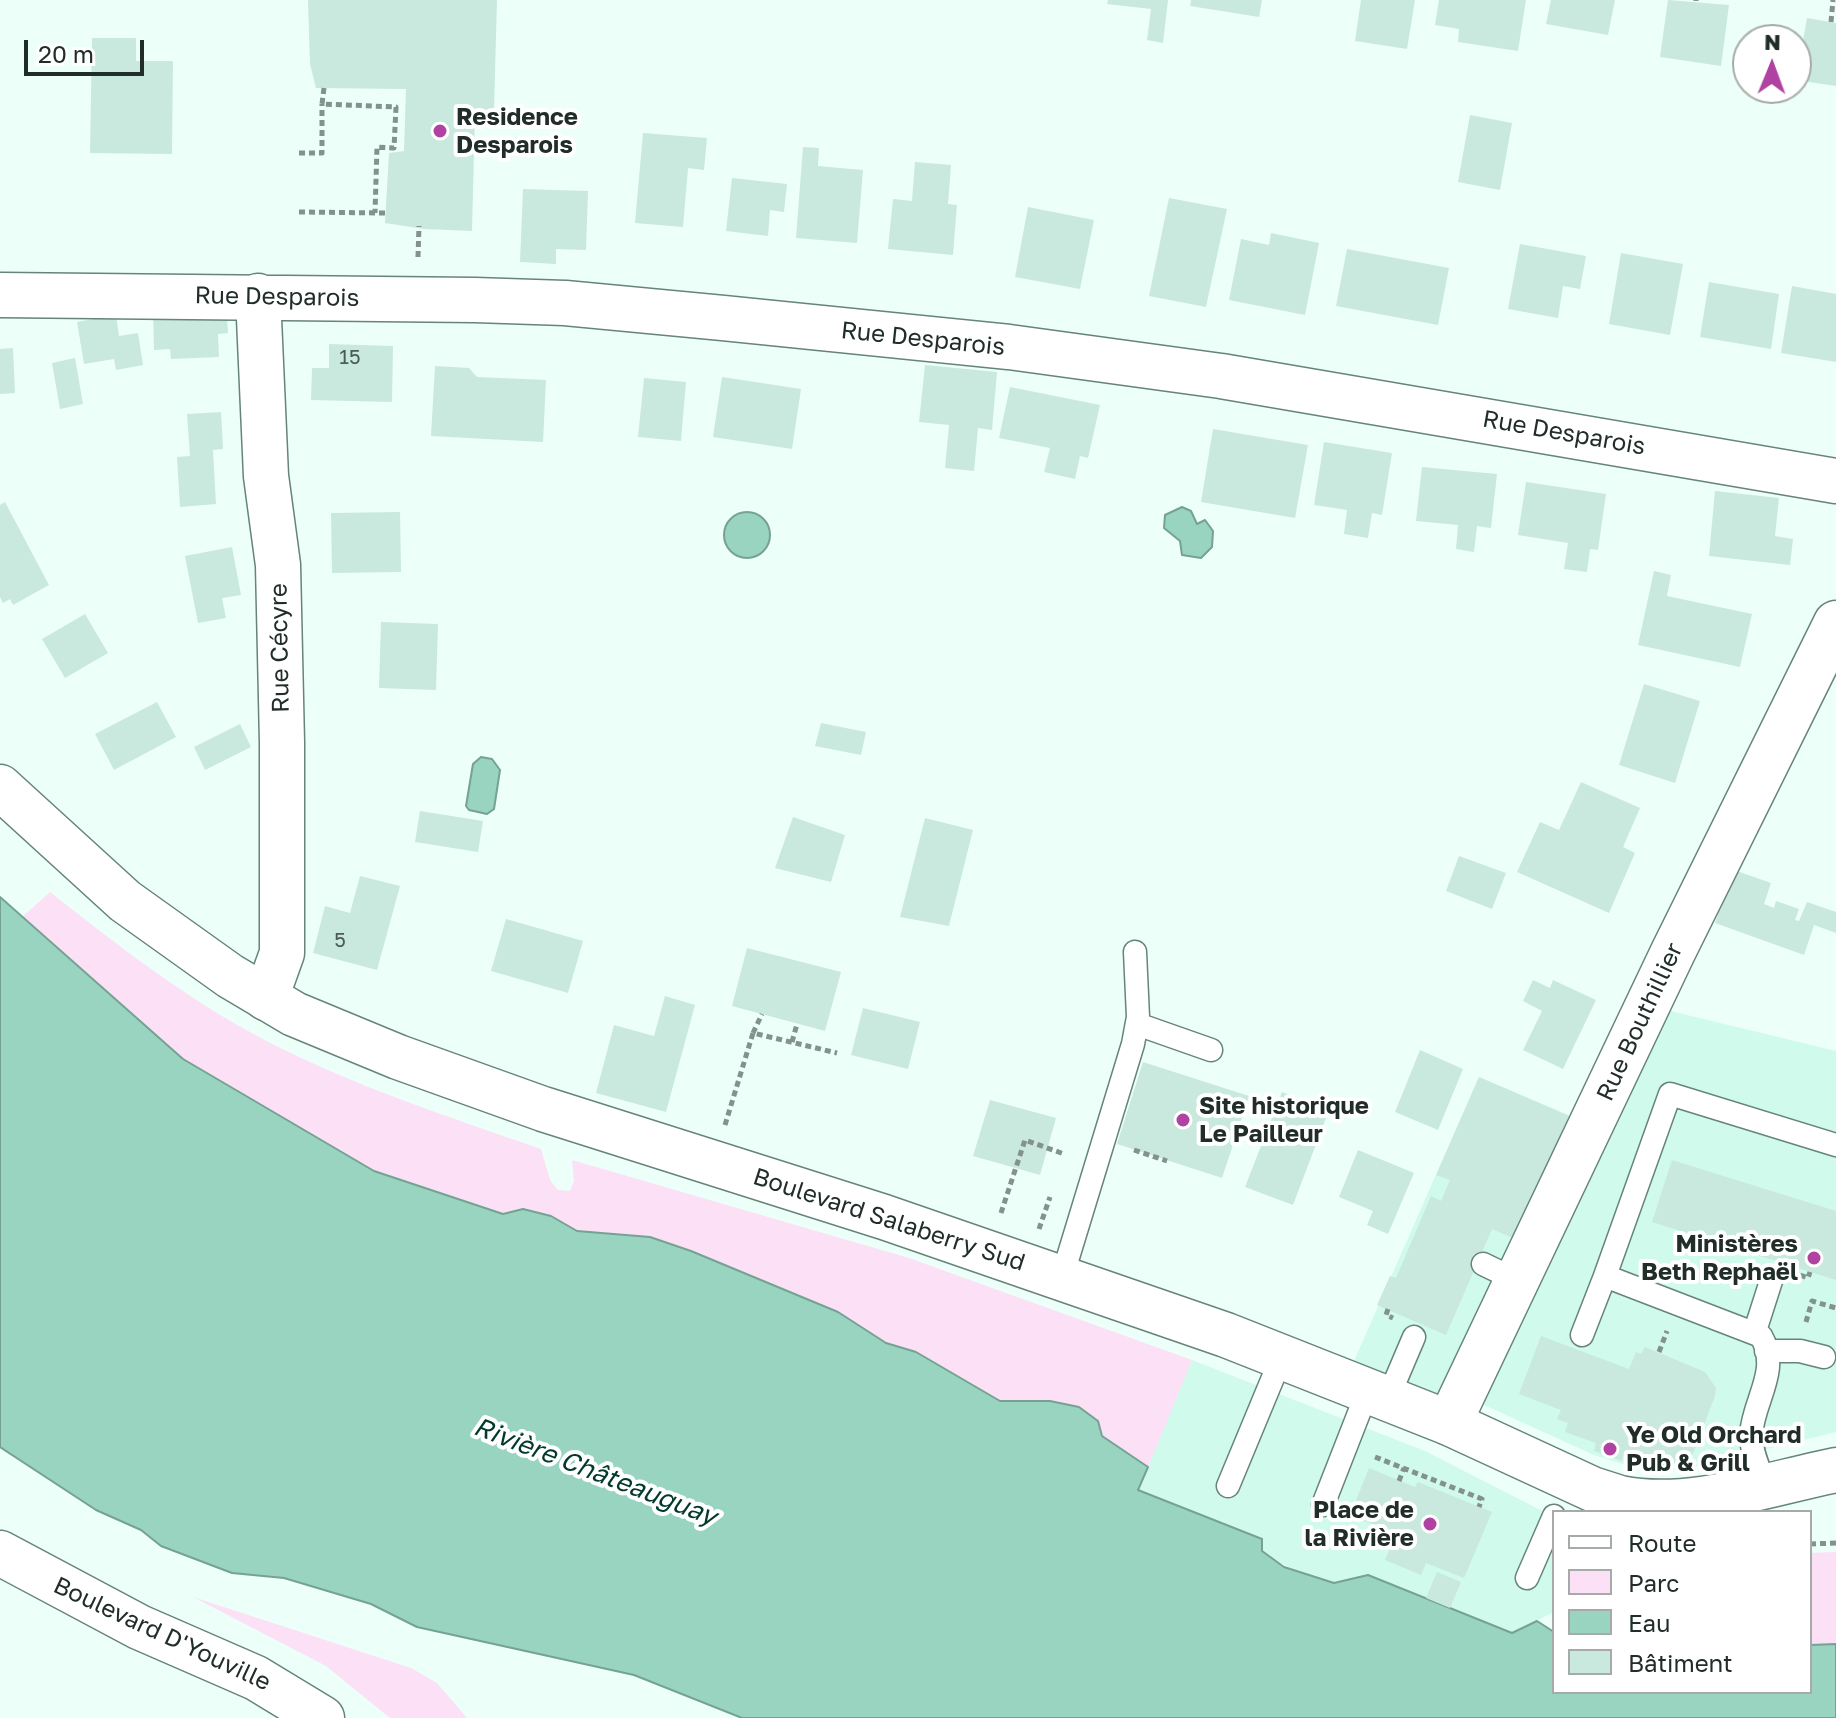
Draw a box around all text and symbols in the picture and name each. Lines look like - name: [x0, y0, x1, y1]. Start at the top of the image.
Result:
- scale bar: [28, 24, 148, 74]
- north arrow: [1732, 24, 1812, 104]
- text: N: [1764, 28, 1781, 55]
- text: 20 m: [38, 39, 94, 68]
- place label: Residence Desparois: [456, 103, 578, 159]
- marker: Residence Desparois: [431, 122, 449, 140]
- street label: Rue Desparois: [194, 281, 360, 313]
- street label: Rue Desparois: [840, 316, 1006, 362]
- house number: 15: [339, 346, 361, 370]
- street label: Rue Desparois: [1480, 405, 1648, 461]
- street label: Rue Cécyre: [264, 583, 296, 713]
- house number: 5: [334, 929, 346, 953]
- street label: Rue Bouthillier: [1591, 938, 1689, 1106]
- place label: Site historique Le Pailleur: [1199, 1092, 1369, 1148]
- marker: Site historique Le Pailleur: [1174, 1111, 1192, 1129]
- street label: Boulevard Salaberry Sud: [749, 1162, 1029, 1278]
- place label: Ministères Beth Rephaël: [1641, 1230, 1798, 1286]
- marker: Ministères Beth Rephaël: [1805, 1249, 1823, 1267]
- water label: Rivière Châteauguay: [469, 1411, 721, 1533]
- place label: Ye Old Orchard Pub & Grill: [1626, 1421, 1801, 1477]
- marker: Ye Old Orchard Pub & Grill: [1601, 1440, 1619, 1458]
- place label: Place de la Rivière: [1304, 1496, 1414, 1552]
- legend: [1552, 1510, 1812, 1694]
- marker: Place de la Rivière: [1421, 1515, 1439, 1533]
- text: Route: [1628, 1528, 1697, 1557]
- text: Parc: [1628, 1568, 1679, 1597]
- street label: Boulevard D'Youville: [49, 1571, 275, 1697]
- text: Eau: [1628, 1608, 1670, 1637]
- text: Bâtiment: [1628, 1648, 1733, 1677]

